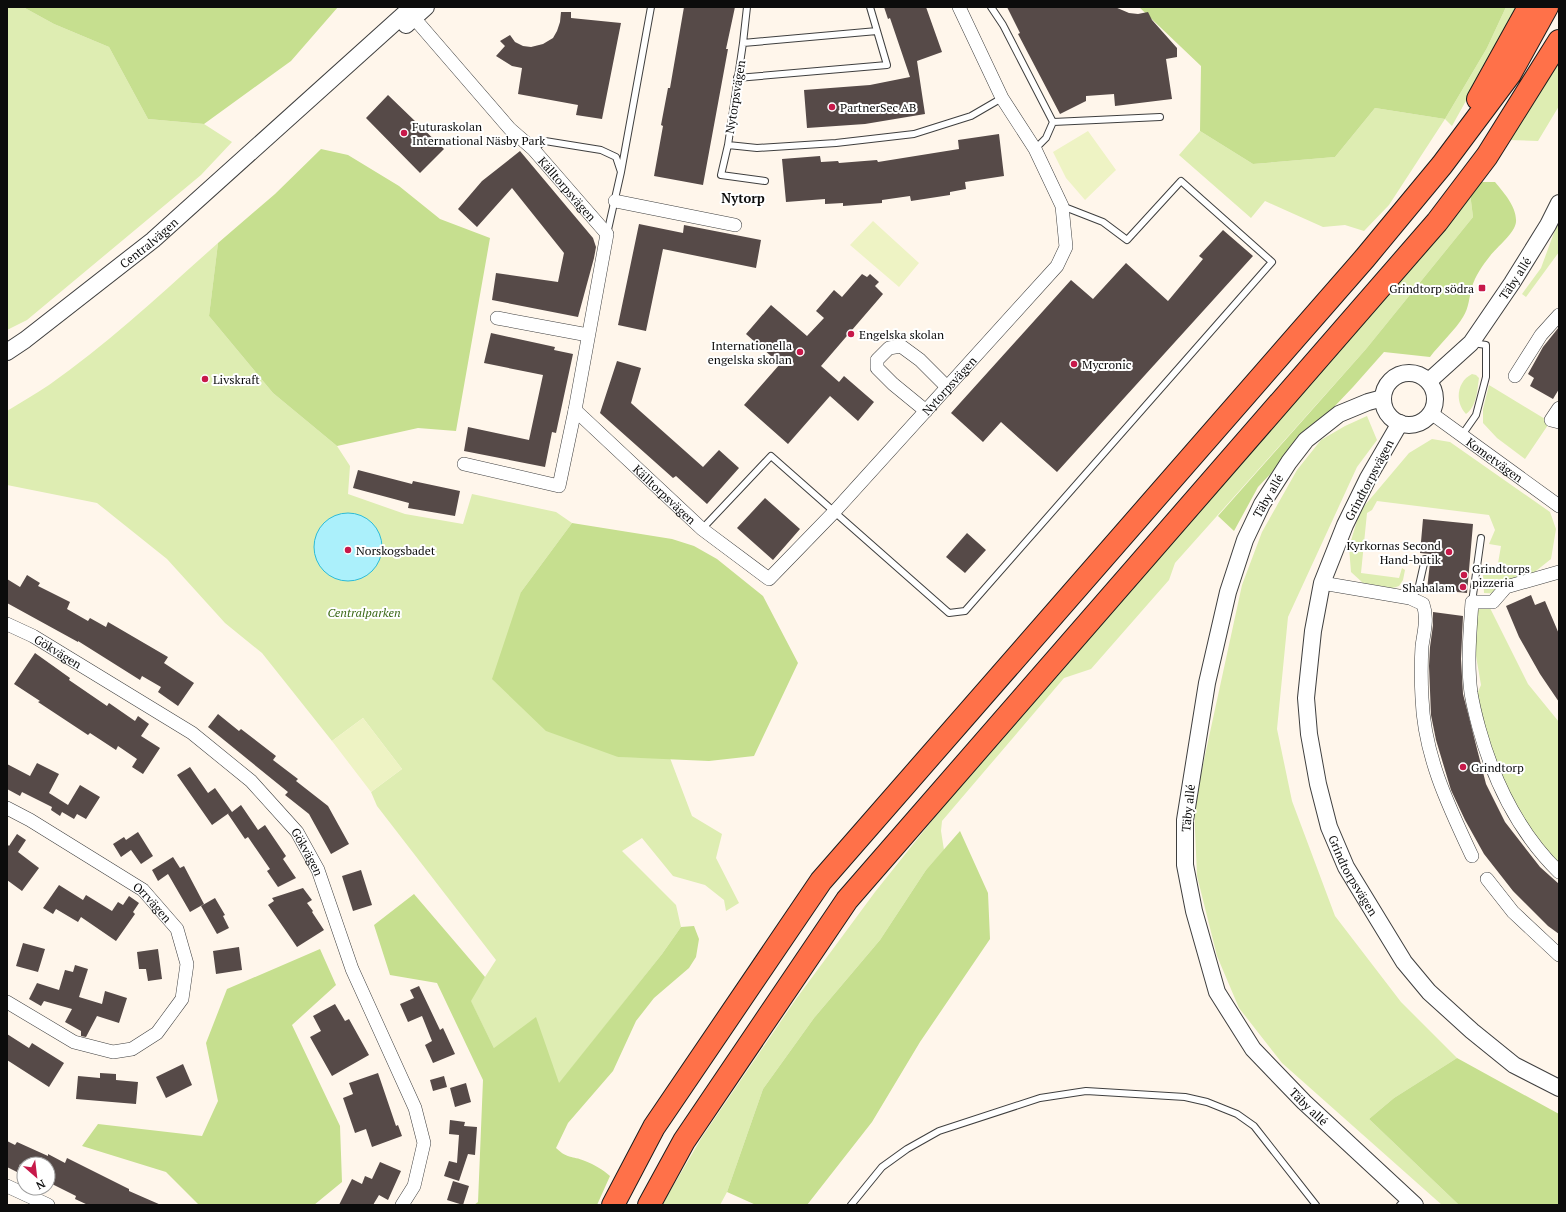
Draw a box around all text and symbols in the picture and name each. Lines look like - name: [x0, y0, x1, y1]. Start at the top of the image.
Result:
- street label: Nytorpsvägen: [722, 59, 748, 135]
- place label: PartnerSec AB: [840, 100, 916, 115]
- marker: PartnerSec AB: [827, 102, 837, 112]
- place label: Futuraskolan International Näsby Park: [412, 119, 546, 148]
- marker: Futuraskolan International Näsby Park: [399, 128, 409, 138]
- street label: Källtorpsvägen: [535, 153, 600, 224]
- district label: Nytorp: [721, 189, 765, 207]
- street label: Centralvägen: [116, 214, 181, 271]
- street label: Täby allé: [1496, 254, 1534, 302]
- place label: Grindtorp södra: [1389, 281, 1474, 296]
- marker: Grindtorp södra: [1477, 283, 1487, 293]
- place label: Engelska skolan: [859, 327, 944, 342]
- marker: Engelska skolan: [846, 329, 856, 339]
- place label: Internationella engelska skolan: [708, 338, 792, 367]
- marker: Internationella engelska skolan: [795, 347, 805, 357]
- street label: Nytorpsvägen: [918, 353, 979, 418]
- place label: Mycronic: [1082, 357, 1132, 372]
- marker: Mycronic: [1069, 359, 1079, 369]
- place label: Livskraft: [213, 372, 260, 387]
- marker: Livskraft: [200, 374, 210, 384]
- street label: Kometvägen: [1464, 434, 1526, 485]
- street label: Grindtorpsvägen: [1341, 437, 1397, 523]
- street label: Källtorpsvägen: [630, 461, 699, 527]
- street label: Täby allé: [1250, 472, 1286, 520]
- place label: Kyrkornas Second Hand-butik: [1346, 538, 1442, 567]
- place label: Norskogsbadet: [356, 543, 436, 558]
- marker: Norskogsbadet: [343, 545, 353, 555]
- marker: Kyrkornas Second Hand-butik: [1444, 547, 1454, 557]
- place label: Grindtorps pizzeria: [1472, 561, 1530, 590]
- marker: Grindtorps pizzeria: [1459, 570, 1469, 580]
- place label: Shahalam: [1402, 580, 1456, 595]
- marker: Shahalam: [1458, 582, 1468, 592]
- park label: Centralparken: [327, 605, 401, 620]
- street label: Gökvägen: [32, 631, 84, 671]
- place label: Grindtorp: [1471, 760, 1524, 775]
- marker: Grindtorp: [1458, 762, 1468, 772]
- street label: Täby allé: [1178, 784, 1198, 832]
- street label: Gökvägen: [288, 825, 327, 877]
- street label: Grindtorpsvägen: [1326, 833, 1381, 918]
- street label: Orrvägen: [131, 878, 175, 925]
- street label: Täby allé: [1287, 1084, 1331, 1128]
- north arrow: [16, 1156, 56, 1196]
- text: N: [33, 1177, 48, 1193]

